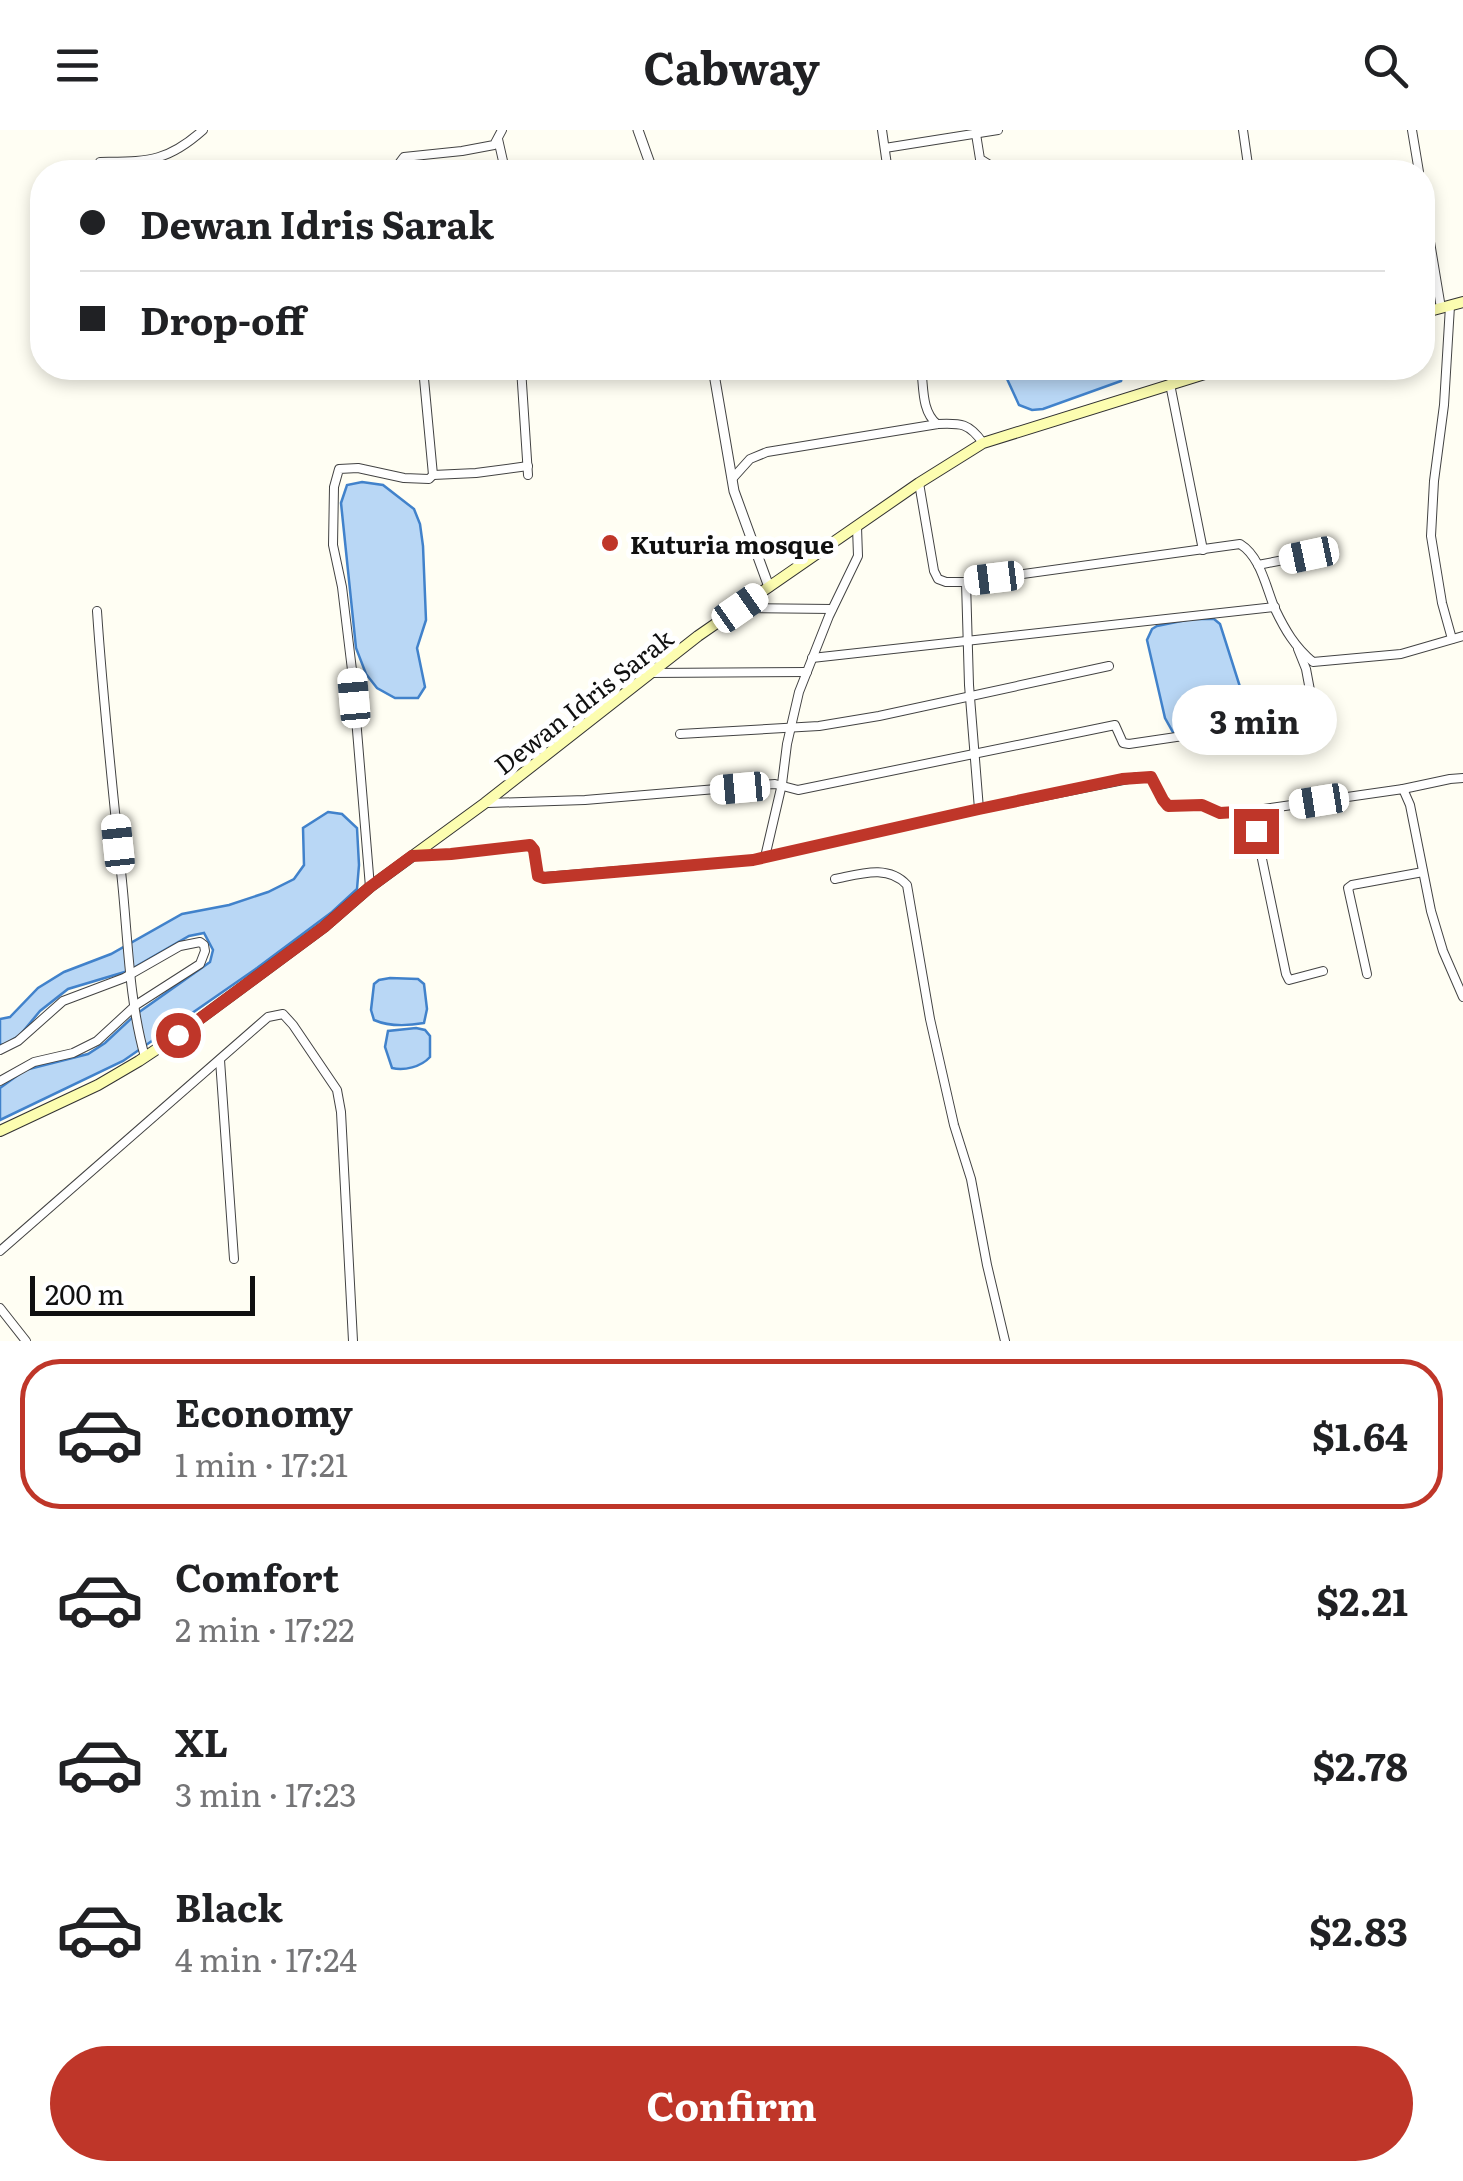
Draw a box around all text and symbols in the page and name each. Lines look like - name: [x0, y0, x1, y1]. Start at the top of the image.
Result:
- text: Cabway: [643, 32, 820, 99]
- icon: menu: [50, 38, 105, 93]
- icon: search: [1358, 38, 1413, 93]
- text: Dewan Idris Sarak: [140, 194, 494, 251]
- text: Drop-off: [140, 290, 305, 347]
- place label: Kuturia mosque: [630, 525, 834, 562]
- marker: Kuturia mosque: [599, 532, 621, 554]
- car: [1277, 534, 1341, 576]
- car: [962, 559, 1026, 597]
- car: [707, 579, 773, 637]
- street label: Dewan Idris Sarak: [486, 619, 681, 783]
- car: [336, 667, 372, 729]
- callout: 3 min: [1174, 686, 1338, 756]
- text: 3 min: [1209, 696, 1300, 744]
- car: [709, 770, 771, 806]
- car: [1287, 781, 1351, 821]
- route end: [1234, 809, 1279, 854]
- car: [100, 813, 136, 875]
- route start: [156, 1013, 201, 1058]
- scale bar: [30, 1271, 255, 1316]
- text: 200 m: [45, 1272, 124, 1314]
- text: Economy: [175, 1382, 353, 1439]
- icon: car: [55, 1389, 145, 1479]
- text: $1.64: [1312, 1406, 1408, 1463]
- text: 1 min · 17:21: [175, 1439, 348, 1487]
- text: Comfort: [175, 1547, 339, 1604]
- icon: car: [55, 1554, 145, 1644]
- text: $2.21: [1316, 1571, 1408, 1628]
- text: 2 min · 17:22: [175, 1604, 354, 1652]
- text: XL: [175, 1712, 228, 1769]
- icon: car: [55, 1719, 145, 1809]
- text: $2.78: [1312, 1736, 1408, 1793]
- text: 3 min · 17:23: [175, 1769, 357, 1817]
- text: Black: [175, 1877, 283, 1934]
- icon: car: [55, 1884, 145, 1974]
- text: $2.83: [1309, 1901, 1408, 1958]
- text: 4 min · 17:24: [175, 1934, 357, 1982]
- button: Confirm: [50, 2046, 1413, 2161]

